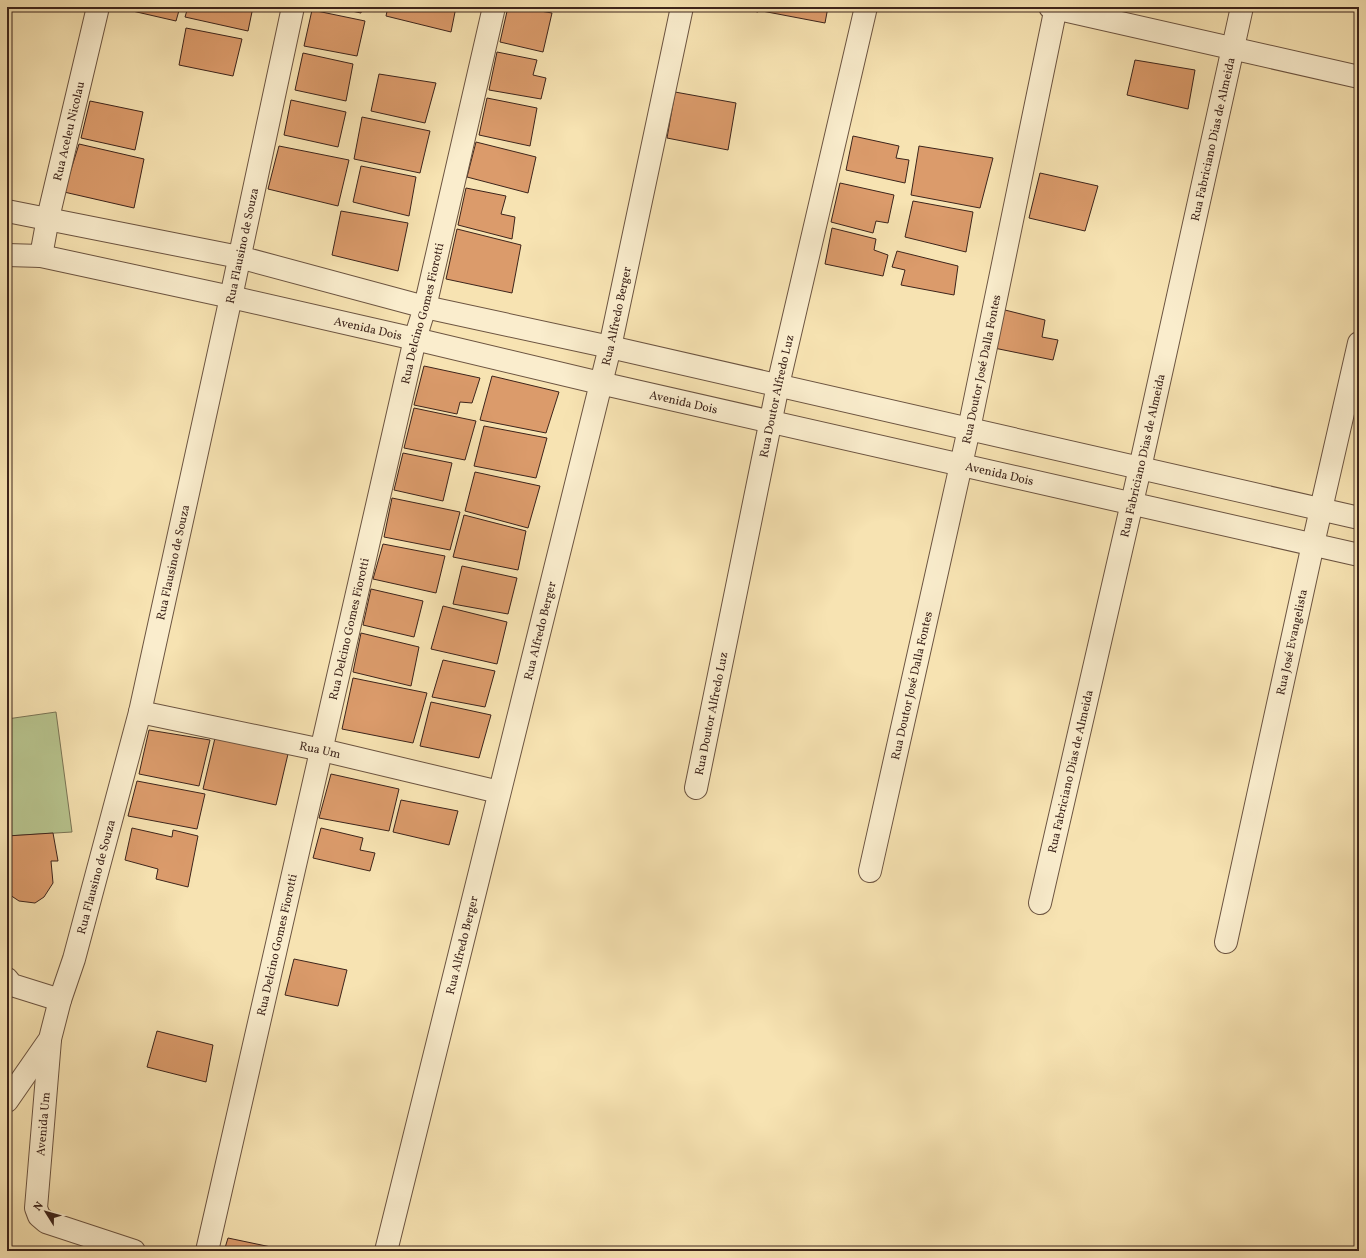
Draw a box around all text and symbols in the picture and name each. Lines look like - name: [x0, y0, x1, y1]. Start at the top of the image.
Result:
- street label: Rua Fabriciano Dias de Almeida: [1188, 56, 1240, 223]
- street label: Rua Aceleu Nicolau: [50, 80, 89, 183]
- street label: Rua Flausino de Souza: [223, 187, 263, 305]
- street label: Rua Delcino Gomes Fiorotti: [398, 241, 449, 386]
- street label: Rua Alfredo Berger: [599, 265, 636, 367]
- street label: Rua Doutor José Dalla Fontes: [959, 293, 1005, 445]
- street label: Avenida Dois: [332, 314, 404, 345]
- street label: Rua Doutor Alfredo Luz: [756, 333, 798, 459]
- street label: Rua Fabriciano Dias de Almeida: [1117, 372, 1170, 539]
- street label: Avenida Dois: [648, 387, 719, 418]
- street label: Avenida Dois: [964, 459, 1035, 490]
- street label: Rua Flausino de Souza: [153, 503, 194, 622]
- street label: Rua Delcino Gomes Fiorotti: [326, 556, 374, 702]
- street label: Rua Alfredo Berger: [521, 580, 561, 682]
- street label: Rua José Evangelista: [1273, 588, 1312, 697]
- street label: Rua Doutor José Dalla Fontes: [888, 610, 937, 762]
- street label: Rua Doutor Alfredo Luz: [692, 651, 732, 777]
- street label: Rua Fabriciano Dias de Almeida: [1045, 688, 1098, 855]
- street label: Rua Um: [298, 738, 343, 763]
- street label: Rua Flausino de Souza: [74, 818, 120, 936]
- street label: Rua Delcino Gomes Fiorotti: [254, 872, 302, 1018]
- street label: Rua Alfredo Berger: [443, 895, 483, 996]
- street label: Avenida Um: [33, 1091, 55, 1157]
- north arrow: [26, 1192, 66, 1232]
- text: N: [31, 1199, 48, 1215]

